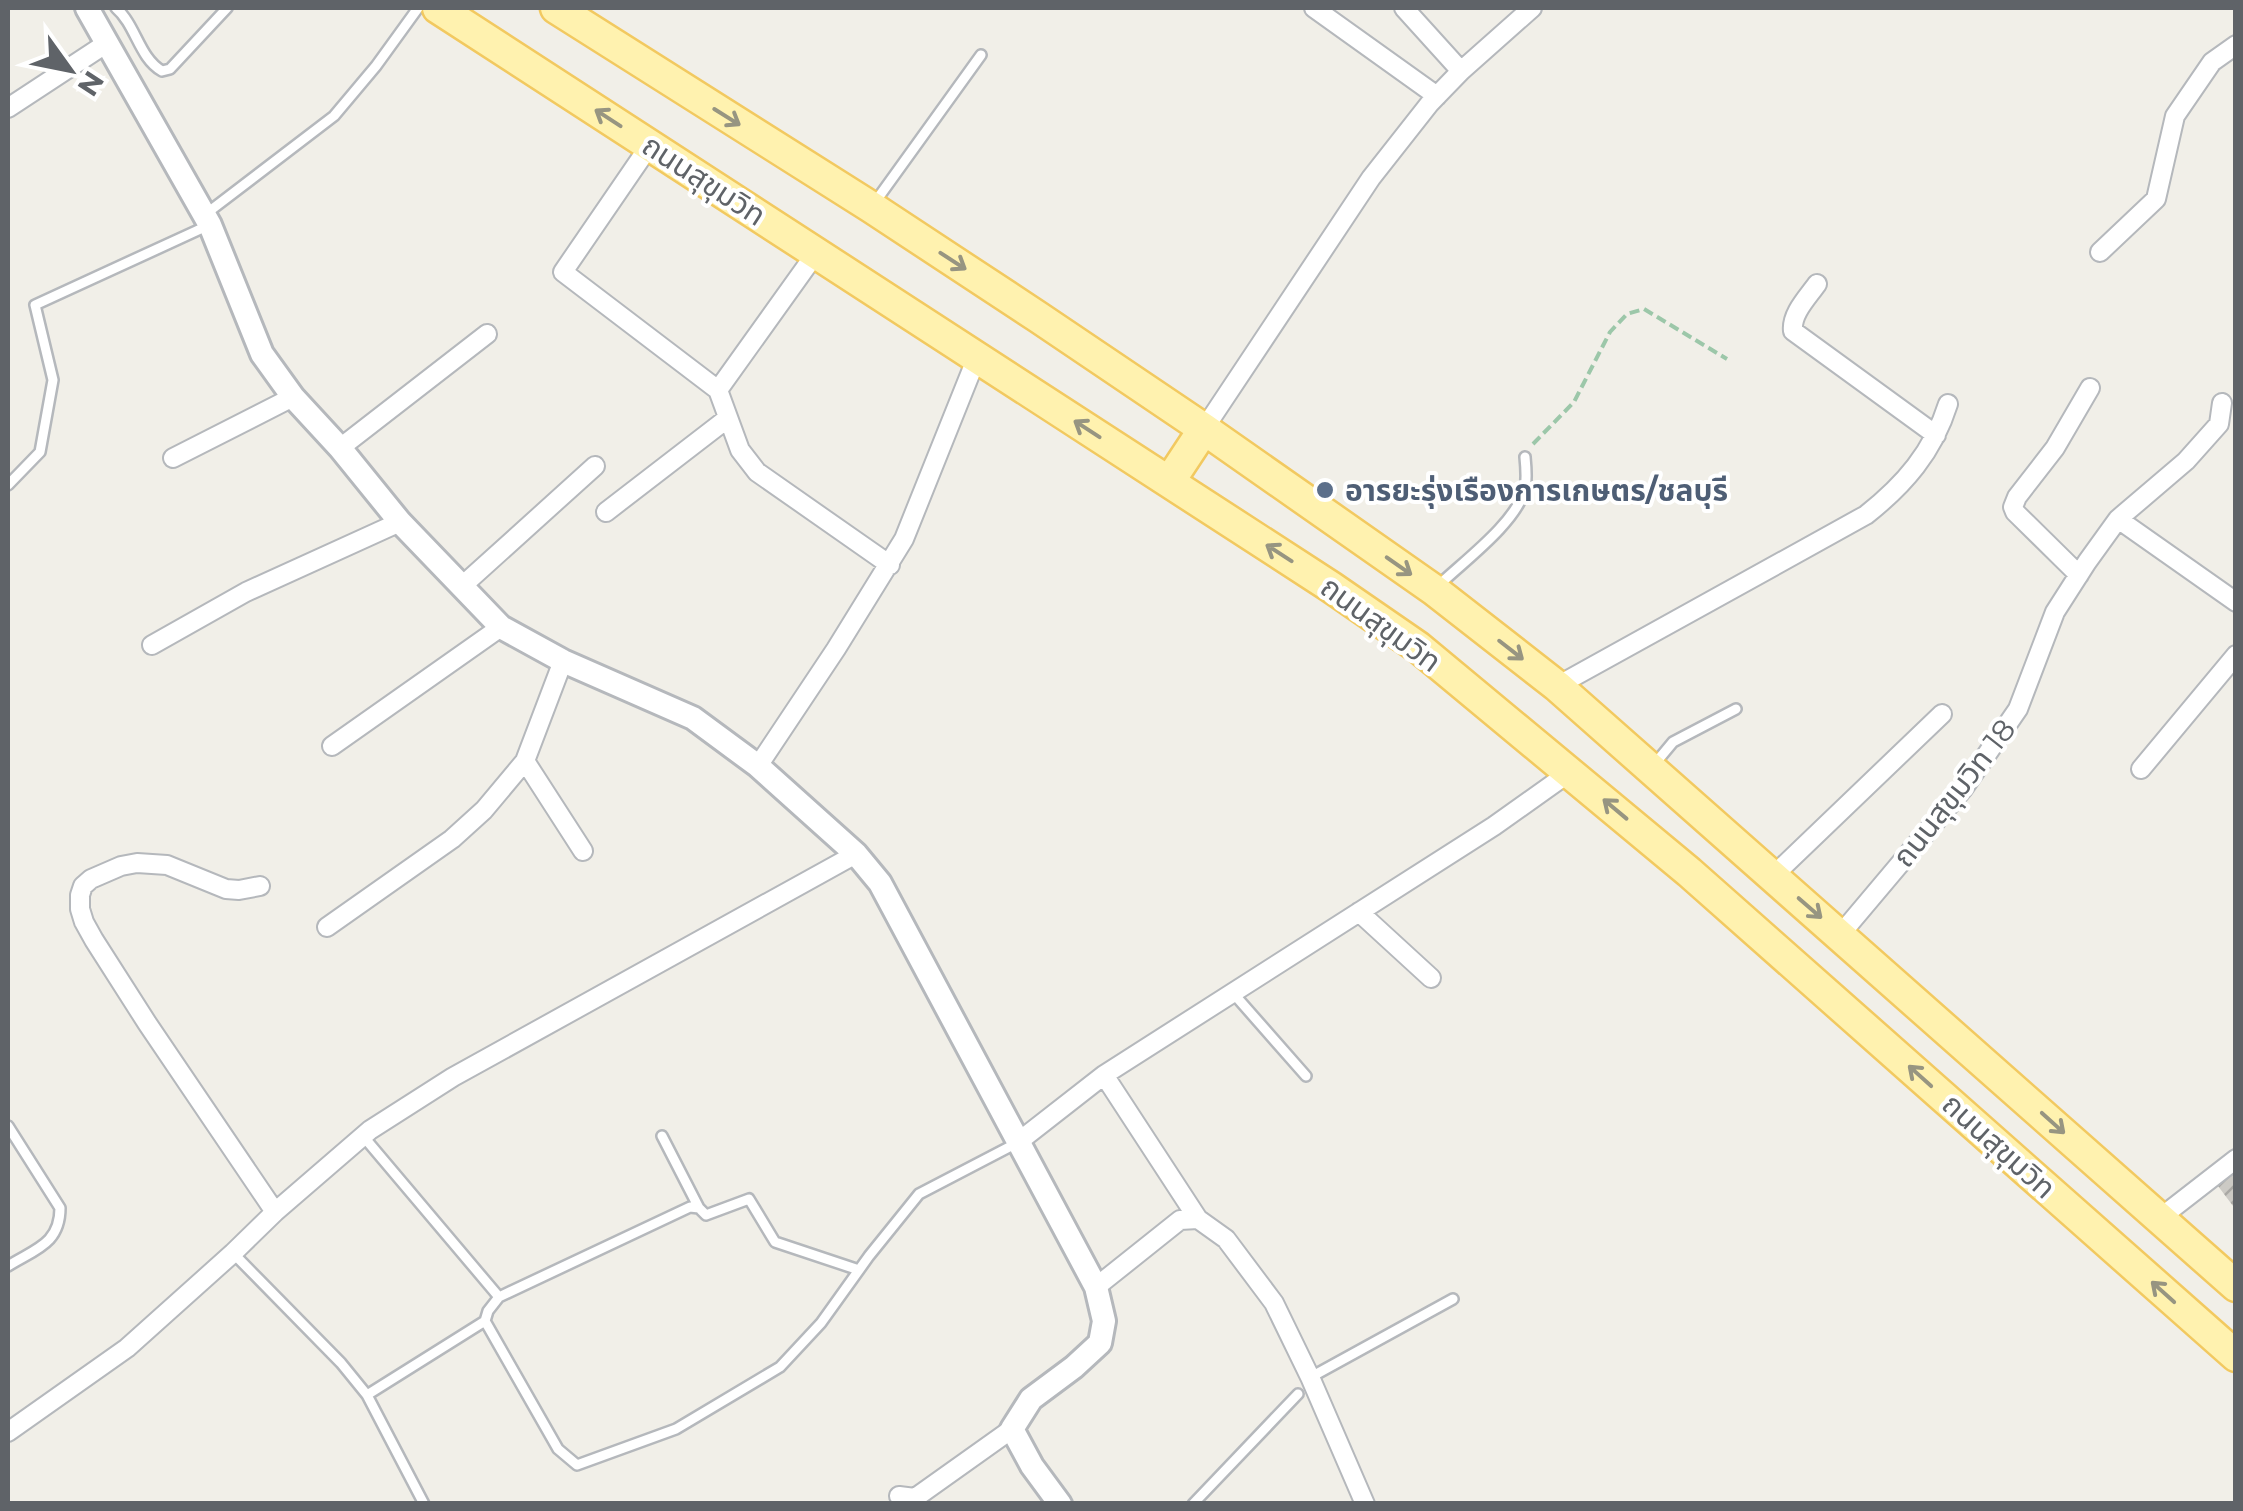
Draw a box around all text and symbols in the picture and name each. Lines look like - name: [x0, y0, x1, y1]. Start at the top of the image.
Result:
- north arrow: [20, 20, 120, 120]
- text: N: [71, 65, 111, 102]
- one-way arrow: [712, 106, 741, 127]
- one-way arrow: [595, 107, 623, 128]
- street label: ถนนสุขุมวิท: [635, 126, 773, 234]
- one-way arrow: [938, 250, 966, 271]
- one-way arrow: [1073, 418, 1102, 439]
- place label: อารยะรุ่งเรืองการเกษตร/ชลบุรี: [1345, 472, 1728, 509]
- marker: อารยะรุ่งเรืองการเกษตร/ชลบุรี: [1314, 479, 1336, 501]
- one-way arrow: [1265, 543, 1294, 564]
- one-way arrow: [1384, 555, 1412, 576]
- street label: ถนนสุขุมวิท: [1314, 568, 1448, 680]
- one-way arrow: [1497, 639, 1524, 660]
- street label: ถนนสุขุมวิท 18: [1885, 712, 2023, 874]
- one-way arrow: [1602, 798, 1628, 820]
- one-way arrow: [1796, 897, 1822, 919]
- one-way arrow: [1907, 1065, 1933, 1087]
- street label: ถนนสุขุมวิท: [1935, 1085, 2063, 1207]
- one-way arrow: [2040, 1112, 2065, 1135]
- one-way arrow: [2151, 1280, 2176, 1303]

